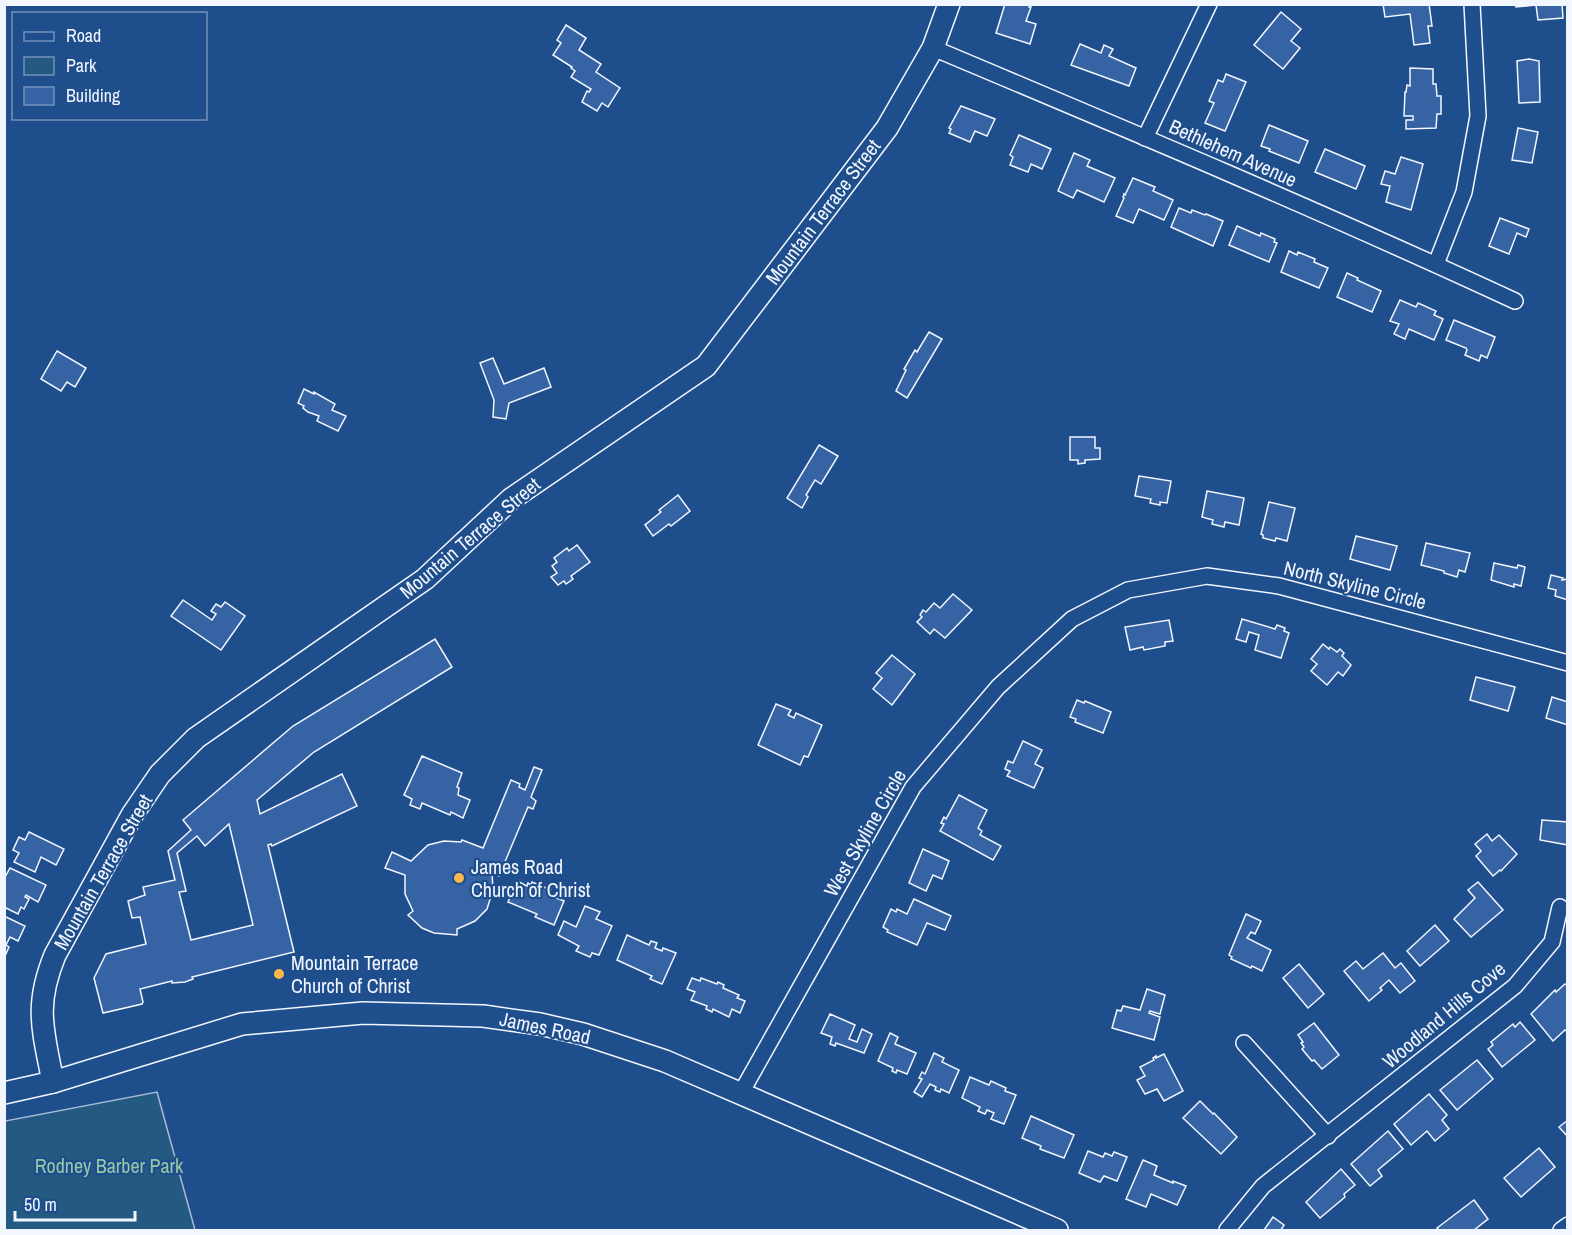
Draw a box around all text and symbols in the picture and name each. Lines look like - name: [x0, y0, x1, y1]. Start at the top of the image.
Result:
- legend: [12, 12, 207, 120]
- text: Road: [66, 23, 101, 48]
- text: Park: [66, 53, 97, 78]
- text: Building: [66, 83, 121, 108]
- street label: Bethlehem Avenue: [1165, 112, 1301, 193]
- street label: Mountain Terrace Street: [759, 133, 887, 290]
- street label: Mountain Terrace Street: [394, 471, 546, 604]
- street label: North Skyline Circle: [1281, 554, 1429, 615]
- street label: West Skyline Circle: [817, 764, 912, 901]
- street label: Mountain Terrace Street: [47, 789, 158, 955]
- place label: James Road Church of Christ: [471, 853, 591, 903]
- marker: James Road Church of Christ: [452, 871, 466, 885]
- place label: Mountain Terrace Church of Christ: [291, 949, 418, 999]
- street label: Woodland Hills Cove: [1376, 955, 1511, 1074]
- marker: Mountain Terrace Church of Christ: [272, 967, 286, 981]
- street label: James Road: [497, 1005, 593, 1050]
- park label: Rodney Barber Park: [35, 1152, 184, 1179]
- scale bar: [15, 1184, 135, 1222]
- text: 50 m: [24, 1192, 57, 1217]

